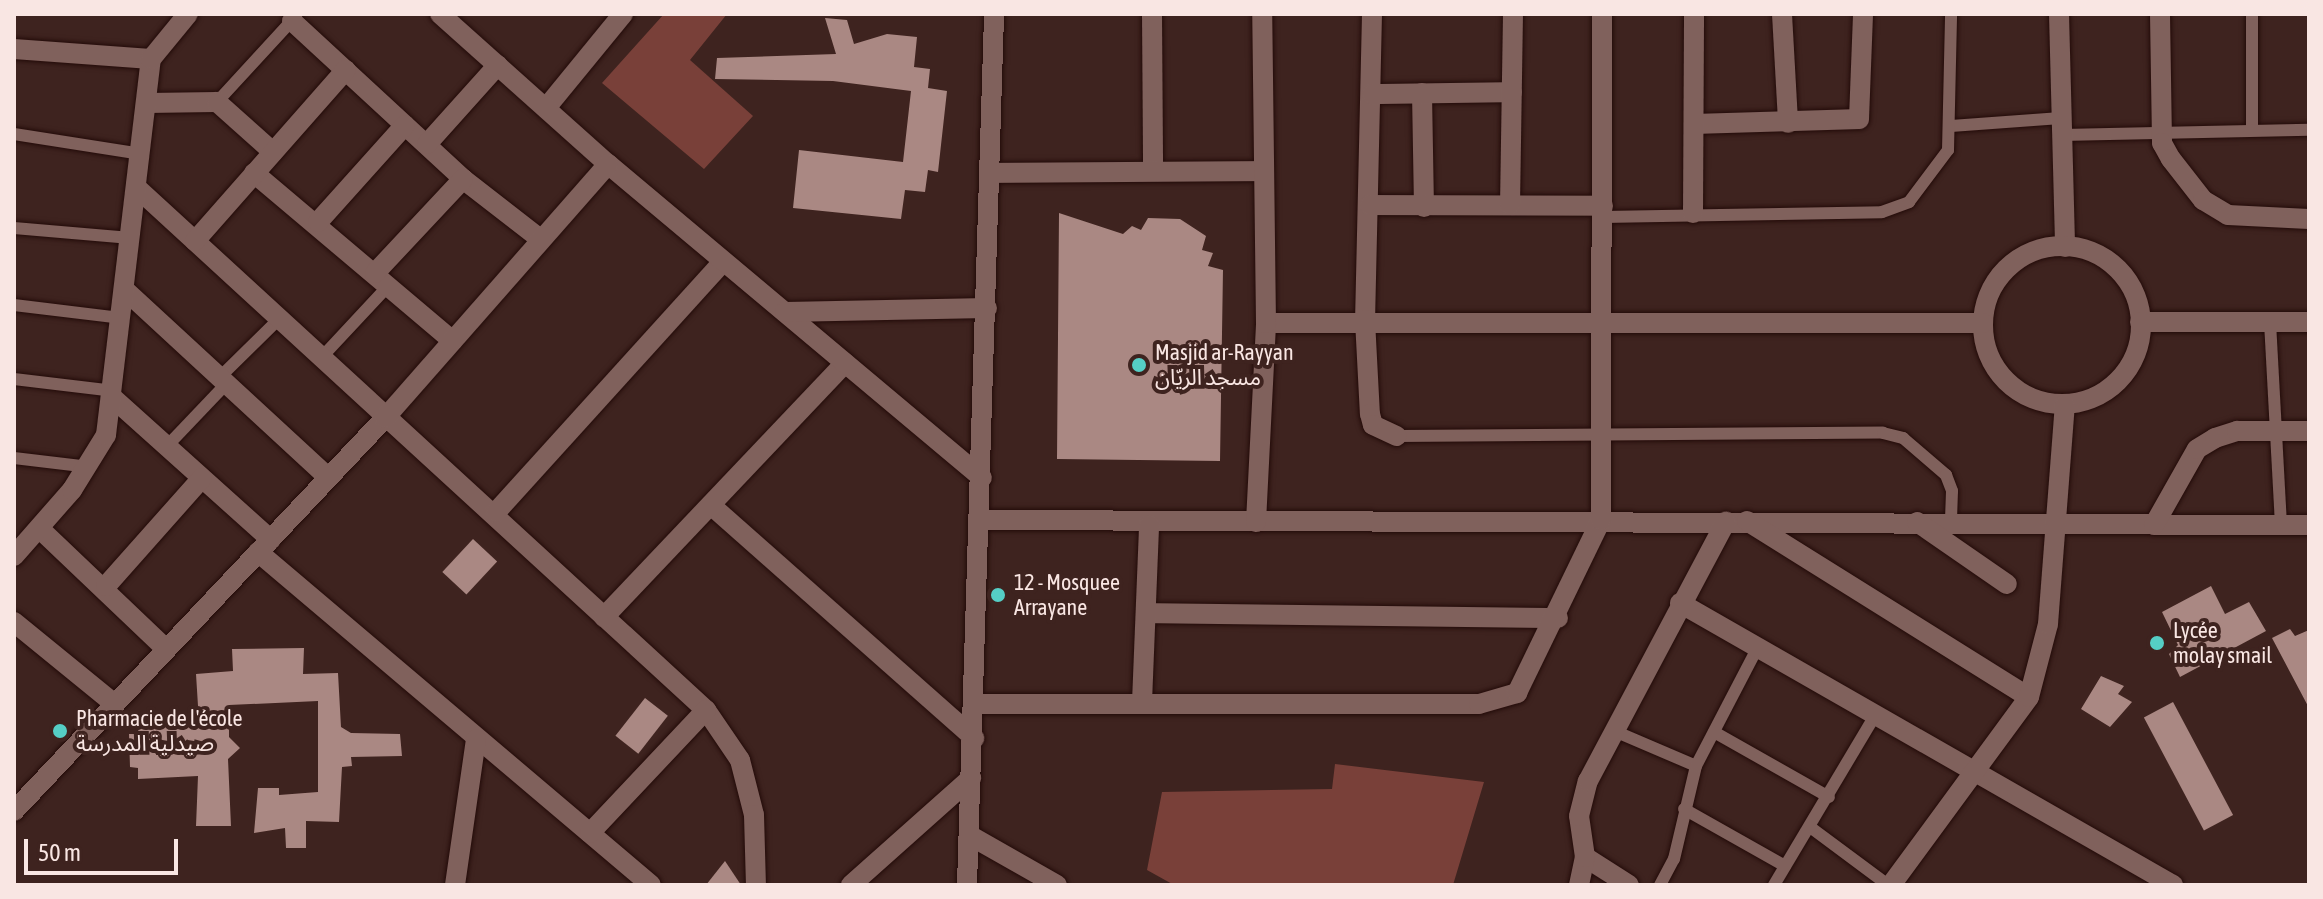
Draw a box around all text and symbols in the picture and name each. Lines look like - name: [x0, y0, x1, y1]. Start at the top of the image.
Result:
- place label: Masjid ar-Rayyan مسجد الريّان: [1155, 339, 1294, 390]
- marker: Masjid ar-Rayyan مسجد الريّان: [1130, 356, 1148, 374]
- place label: 12 - Mosquee Arrayane: [1014, 569, 1120, 620]
- marker: 12 - Mosquee Arrayane: [989, 586, 1007, 604]
- place label: Lycée molay smail: [2173, 617, 2272, 668]
- marker: Lycée molay smail: [2148, 634, 2166, 652]
- place label: Pharmacie de l'école صيدلية المدرسة: [76, 705, 242, 756]
- marker: Pharmacie de l'école صيدلية المدرسة: [51, 722, 69, 740]
- scale bar: [28, 823, 182, 873]
- text: 50 m: [38, 839, 81, 866]

